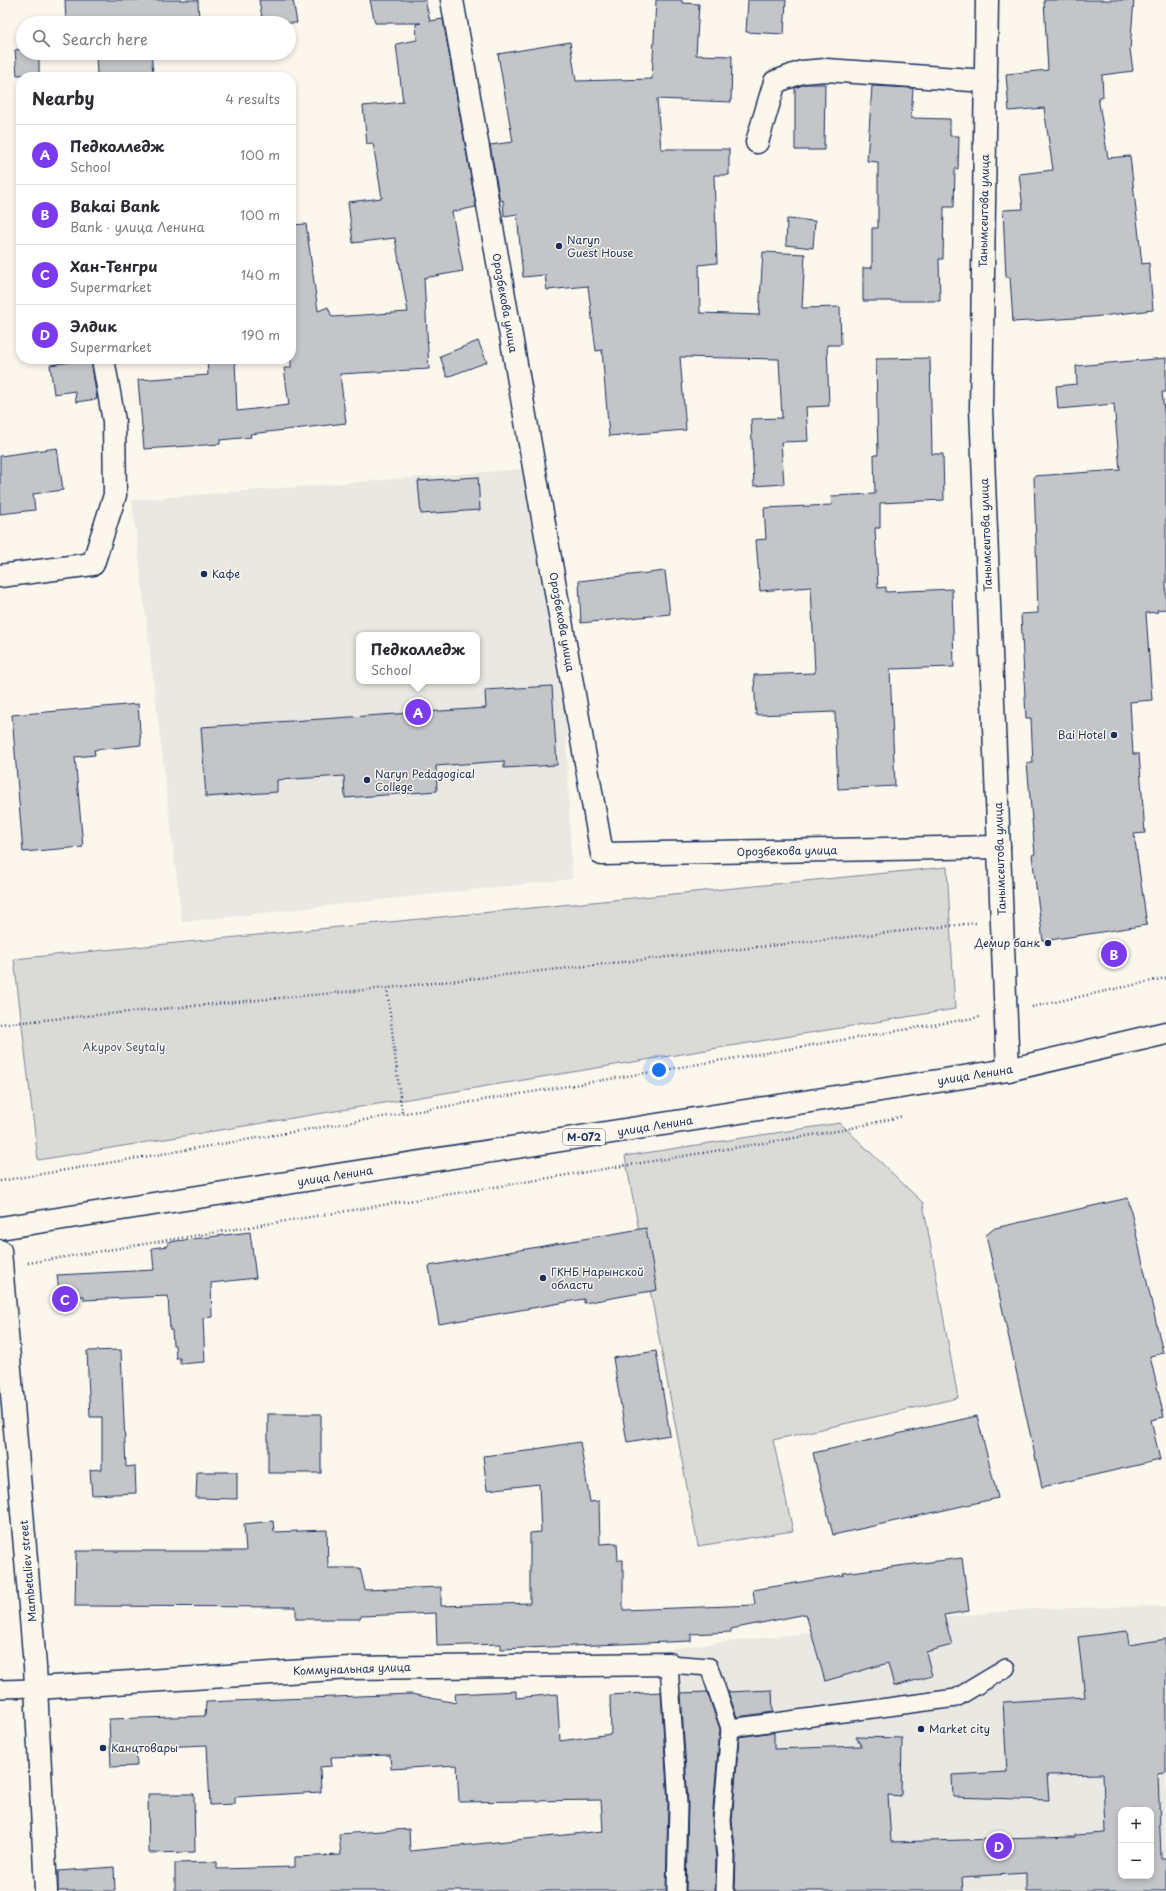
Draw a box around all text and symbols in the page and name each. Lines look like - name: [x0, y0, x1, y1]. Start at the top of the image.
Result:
- search box: [16, 16, 296, 60]
- icon: search: [30, 27, 52, 49]
- text: Search here: [62, 27, 148, 50]
- text: Nearby: [32, 85, 94, 111]
- text: 4 results: [226, 89, 280, 108]
- text: Педколледж: [70, 134, 164, 157]
- text: A: [40, 145, 50, 164]
- text: 100 m: [240, 145, 280, 164]
- street label: Танымсеитова улица: [974, 154, 993, 268]
- text: School: [70, 157, 111, 176]
- text: Bakai Bank: [70, 194, 160, 217]
- text: B: [41, 205, 49, 224]
- text: 100 m: [240, 205, 280, 224]
- text: Bank · улица Ленина: [70, 217, 205, 236]
- place label: Naryn Guest House: [567, 231, 634, 261]
- marker: Naryn Guest House: [554, 241, 564, 251]
- street label: Орозбекова улица: [488, 252, 523, 354]
- text: Хан-Тенгри: [70, 254, 158, 277]
- text: C: [40, 265, 50, 284]
- text: 140 m: [241, 265, 280, 284]
- text: Supermarket: [70, 277, 152, 296]
- text: Элдик: [70, 314, 117, 337]
- text: D: [40, 325, 50, 344]
- text: 190 m: [241, 325, 280, 344]
- text: Supermarket: [70, 337, 152, 356]
- street label: Танымсеитова улица: [975, 478, 996, 592]
- place label: Кафе: [212, 565, 240, 582]
- marker: Кафе: [199, 569, 209, 579]
- street label: Орозбекова улица: [545, 571, 580, 673]
- popup: [356, 632, 480, 684]
- text: Педколледж: [371, 637, 465, 660]
- text: School: [371, 660, 412, 679]
- pin: A: [405, 697, 431, 727]
- place label: Bai Hotel: [1058, 726, 1106, 743]
- marker: Bai Hotel: [1109, 730, 1119, 740]
- place label: Naryn Pedagogical College: [375, 765, 475, 795]
- marker: Naryn Pedagogical College: [362, 775, 372, 785]
- street label: Танымсеитова улица: [989, 802, 1010, 916]
- street label: Орозбекова улица: [736, 841, 838, 860]
- place label: Демир банк: [974, 934, 1040, 951]
- marker: Демир банк: [1043, 938, 1053, 948]
- pin: B: [1101, 939, 1127, 969]
- park label: Akypov Seytaly: [83, 1038, 165, 1055]
- your location: [649, 1060, 669, 1080]
- street label: улица Ленина: [936, 1060, 1014, 1089]
- street label: улица Ленина: [616, 1111, 694, 1140]
- road number: М-072: [563, 1129, 605, 1145]
- street label: улица Ленина: [296, 1161, 374, 1190]
- place label: ГКНБ Нарынской области: [551, 1263, 644, 1293]
- marker: ГКНБ Нарынской области: [538, 1273, 548, 1283]
- pin: C: [52, 1284, 78, 1314]
- street label: Mambetaliev street: [15, 1519, 40, 1623]
- street label: Коммунальная улица: [293, 1658, 411, 1679]
- place label: Market city: [929, 1720, 990, 1737]
- marker: Market city: [916, 1724, 926, 1734]
- place label: Канцтовары: [111, 1739, 178, 1756]
- marker: Канцтовары: [98, 1743, 108, 1753]
- map controls: [1118, 1807, 1154, 1879]
- button: +: [1118, 1807, 1154, 1843]
- pin: D: [986, 1831, 1012, 1861]
- button: −: [1118, 1843, 1154, 1879]

